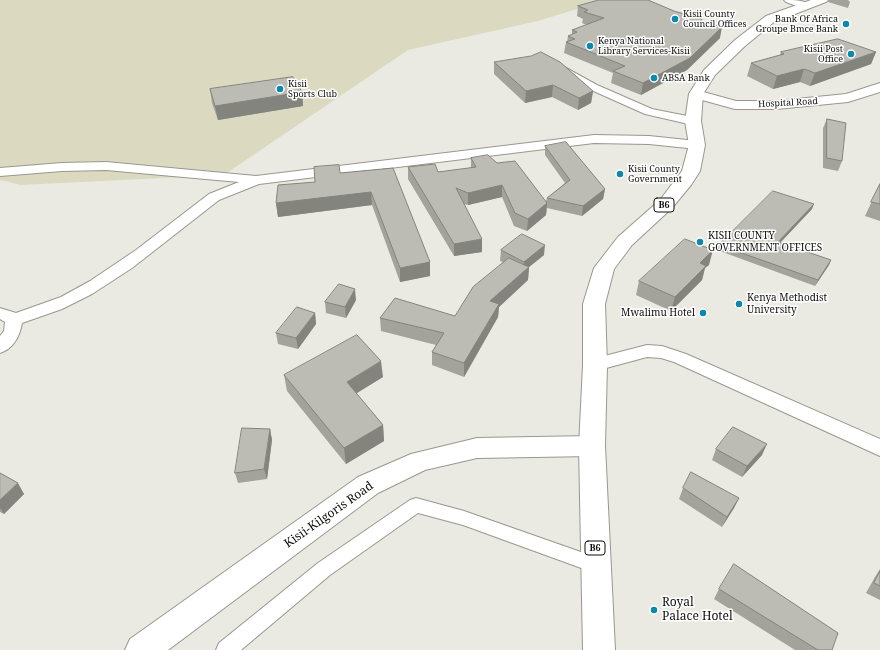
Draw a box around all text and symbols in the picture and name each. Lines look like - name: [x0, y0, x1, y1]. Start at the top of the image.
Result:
- place label: Kisii County Council Offices: [683, 9, 747, 30]
- marker: Kisii County Council Offices: [670, 14, 680, 24]
- place label: Bank Of Africa Groupe Bmce Bank: [756, 14, 838, 35]
- marker: Bank Of Africa Groupe Bmce Bank: [841, 19, 851, 29]
- place label: Kenya National Library Services-Kisii: [598, 36, 690, 57]
- marker: Kenya National Library Services-Kisii: [585, 41, 595, 51]
- place label: Kisii Post Office: [804, 44, 843, 65]
- marker: Kisii Post Office: [846, 49, 856, 59]
- marker: ABSA Bank: [649, 73, 659, 83]
- place label: ABSA Bank: [662, 73, 710, 83]
- place label: Kisii Sports Club: [288, 79, 337, 100]
- marker: Kisii Sports Club: [275, 84, 285, 94]
- street label: Hospital Road: [758, 96, 818, 110]
- place label: Kisii County Government: [628, 164, 682, 185]
- marker: Kisii County Government: [615, 169, 625, 179]
- road number: B6: [654, 198, 674, 212]
- place label: KISII COUNTY GOVERNMENT OFFICES: [708, 230, 822, 254]
- marker: KISII COUNTY GOVERNMENT OFFICES: [695, 237, 705, 247]
- place label: Kenya Methodist University: [747, 292, 827, 316]
- marker: Kenya Methodist University: [734, 299, 744, 309]
- place label: Mwalimu Hotel: [621, 307, 695, 319]
- marker: Mwalimu Hotel: [698, 308, 708, 318]
- street label: Kisii-Kilgoris Road: [282, 479, 376, 551]
- road number: B6: [585, 541, 605, 555]
- place label: Royal Palace Hotel: [662, 596, 733, 624]
- marker: Royal Palace Hotel: [649, 605, 659, 615]

